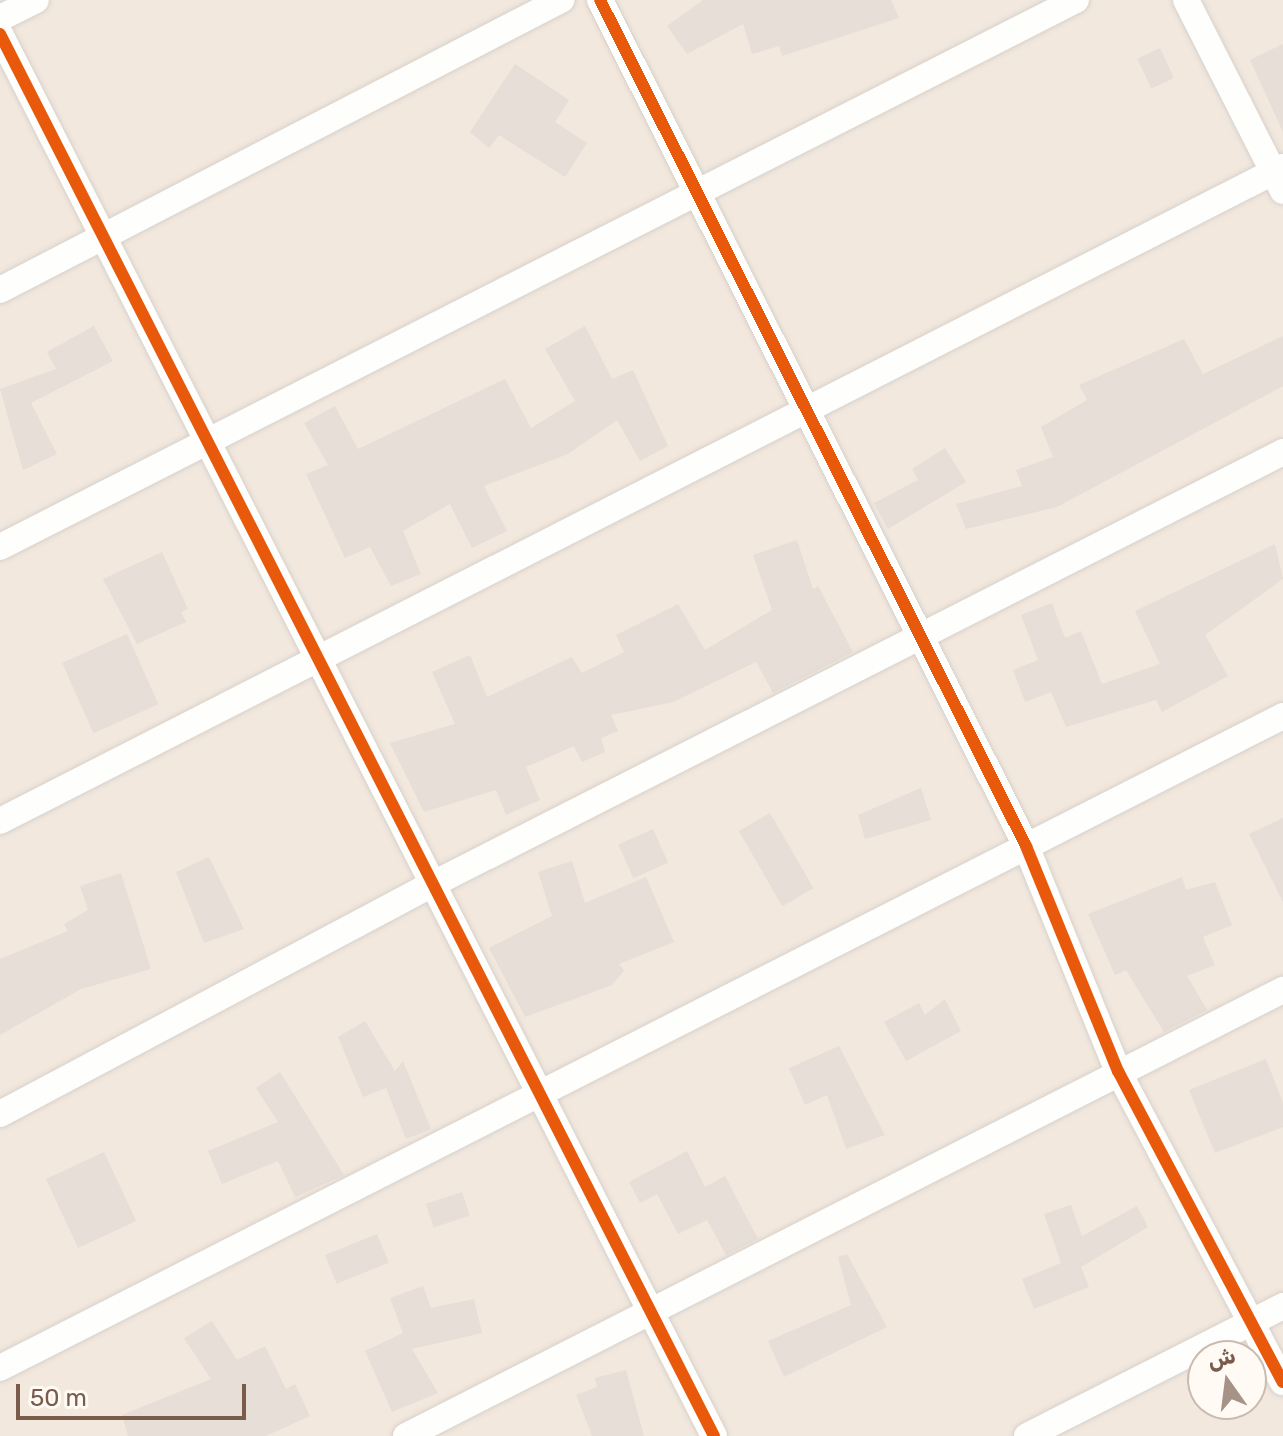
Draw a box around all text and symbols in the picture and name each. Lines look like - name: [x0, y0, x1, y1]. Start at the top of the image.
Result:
- north arrow: [1187, 1340, 1267, 1420]
- text: ش: [1205, 1342, 1238, 1375]
- scale bar: [20, 1368, 250, 1418]
- text: 50 m: [30, 1384, 87, 1412]

